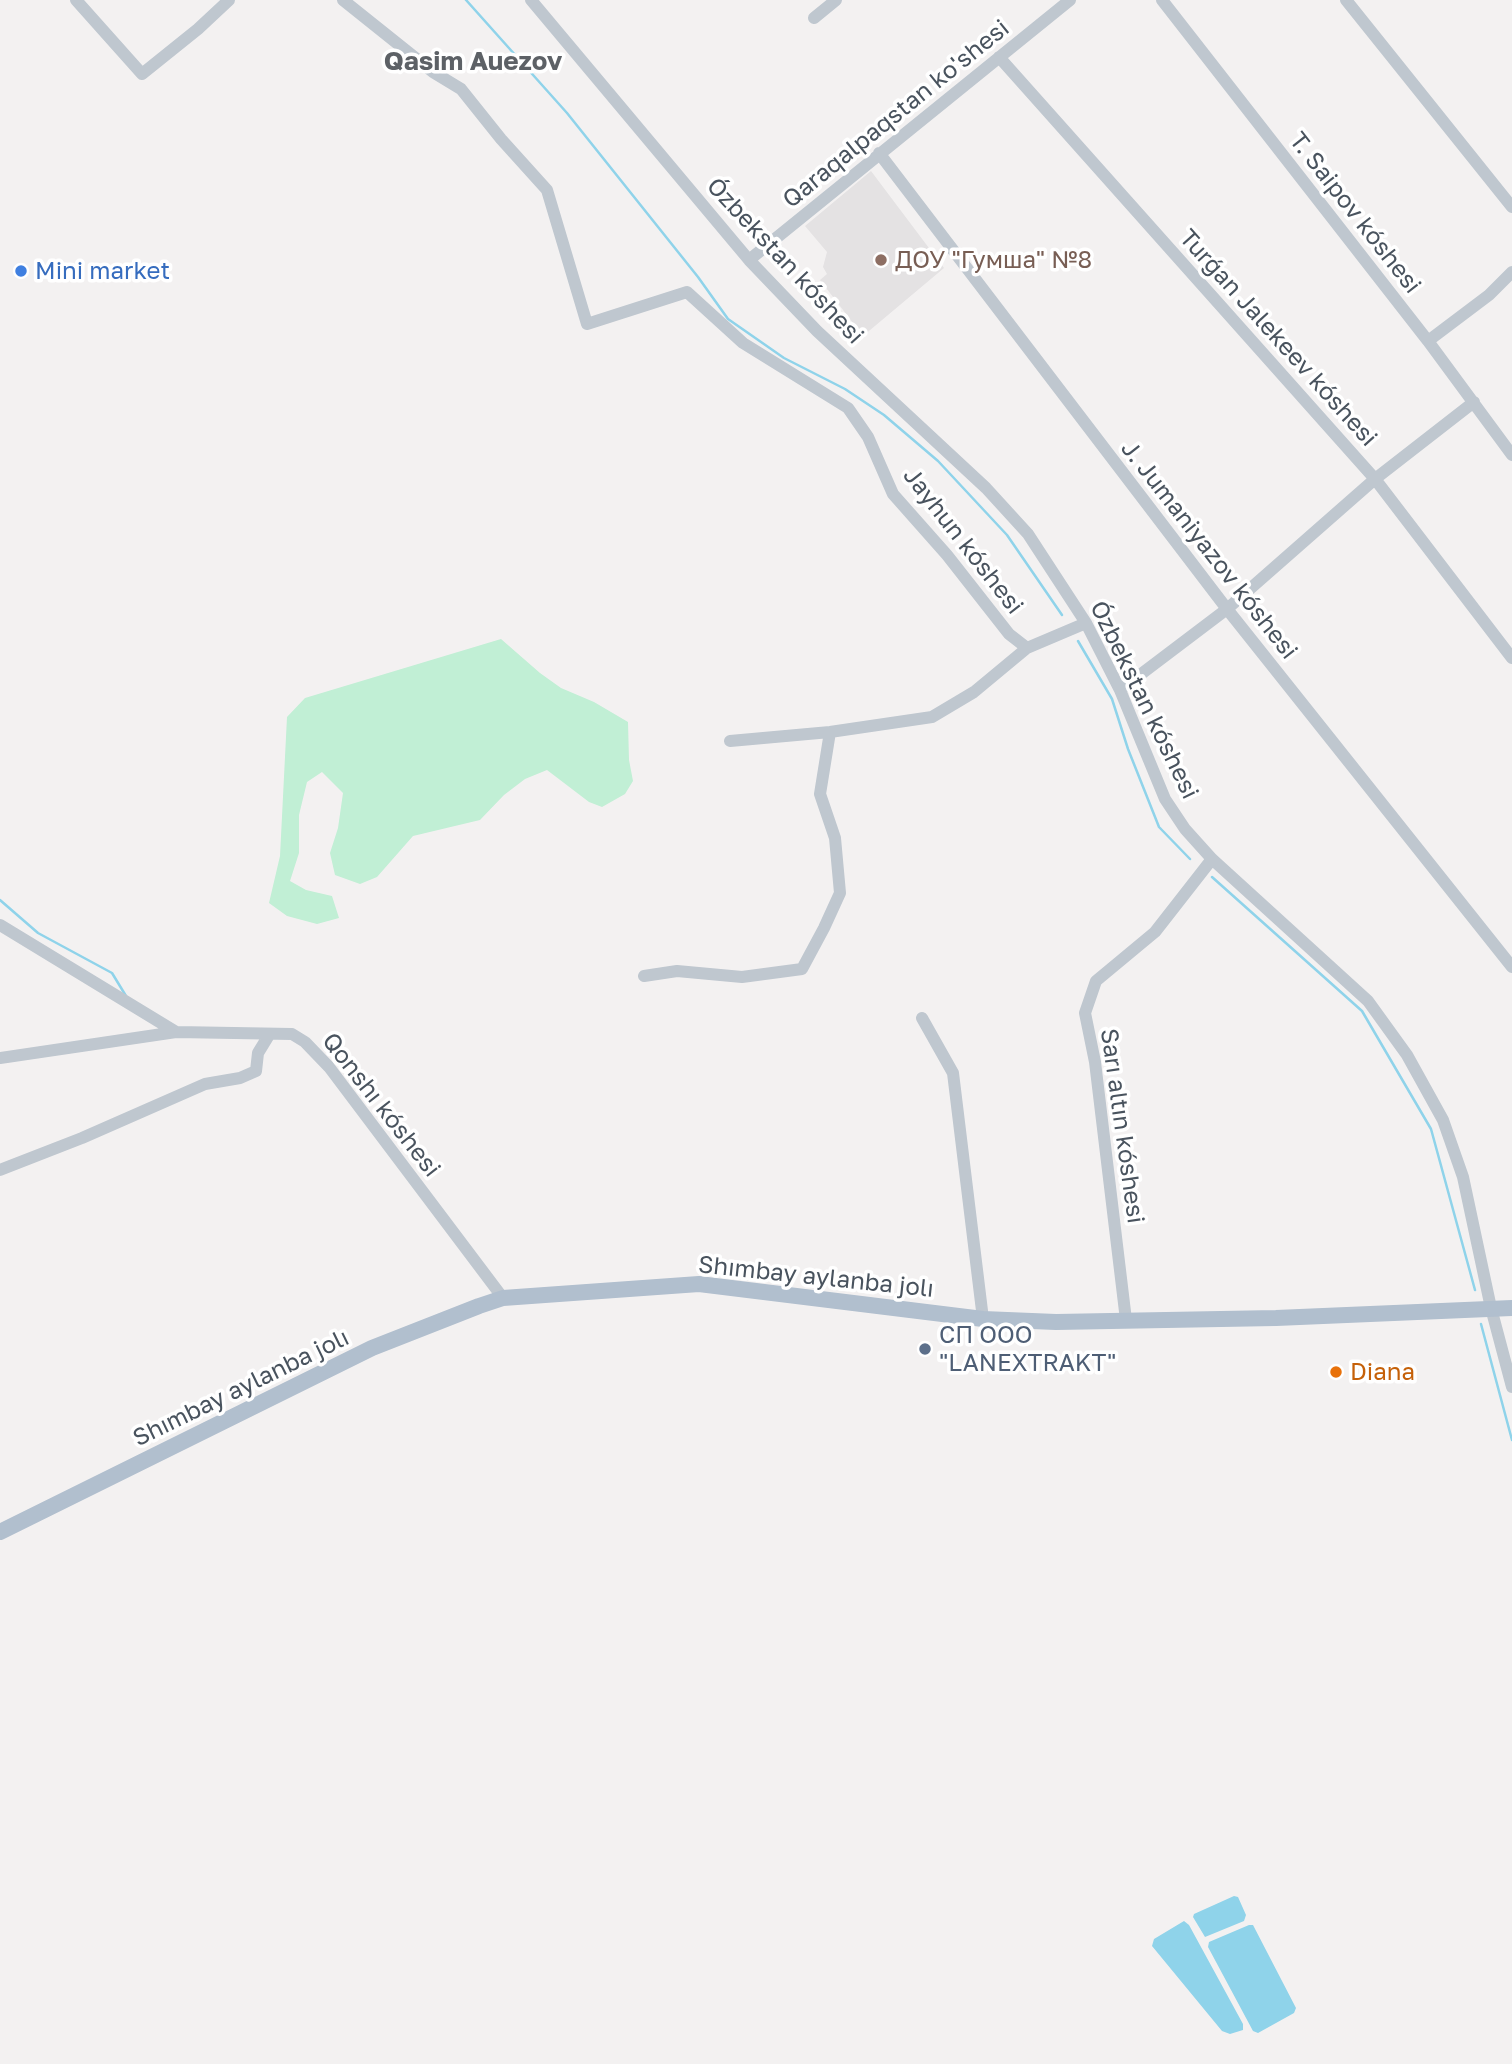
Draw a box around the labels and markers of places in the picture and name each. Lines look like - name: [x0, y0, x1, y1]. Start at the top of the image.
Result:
- place label: ДОУ "Гумша" №8: [895, 246, 1092, 274]
- marker: ДОУ "Гумша" №8: [873, 252, 889, 268]
- place label: Mini market: [35, 257, 170, 285]
- marker: Mini market: [13, 263, 29, 279]
- place label: СП ООО "LANEXTRAKT": [939, 1321, 1116, 1377]
- marker: СП ООО "LANEXTRAKT": [917, 1341, 933, 1357]
- place label: Diana: [1350, 1358, 1415, 1386]
- marker: Diana: [1328, 1364, 1344, 1380]

